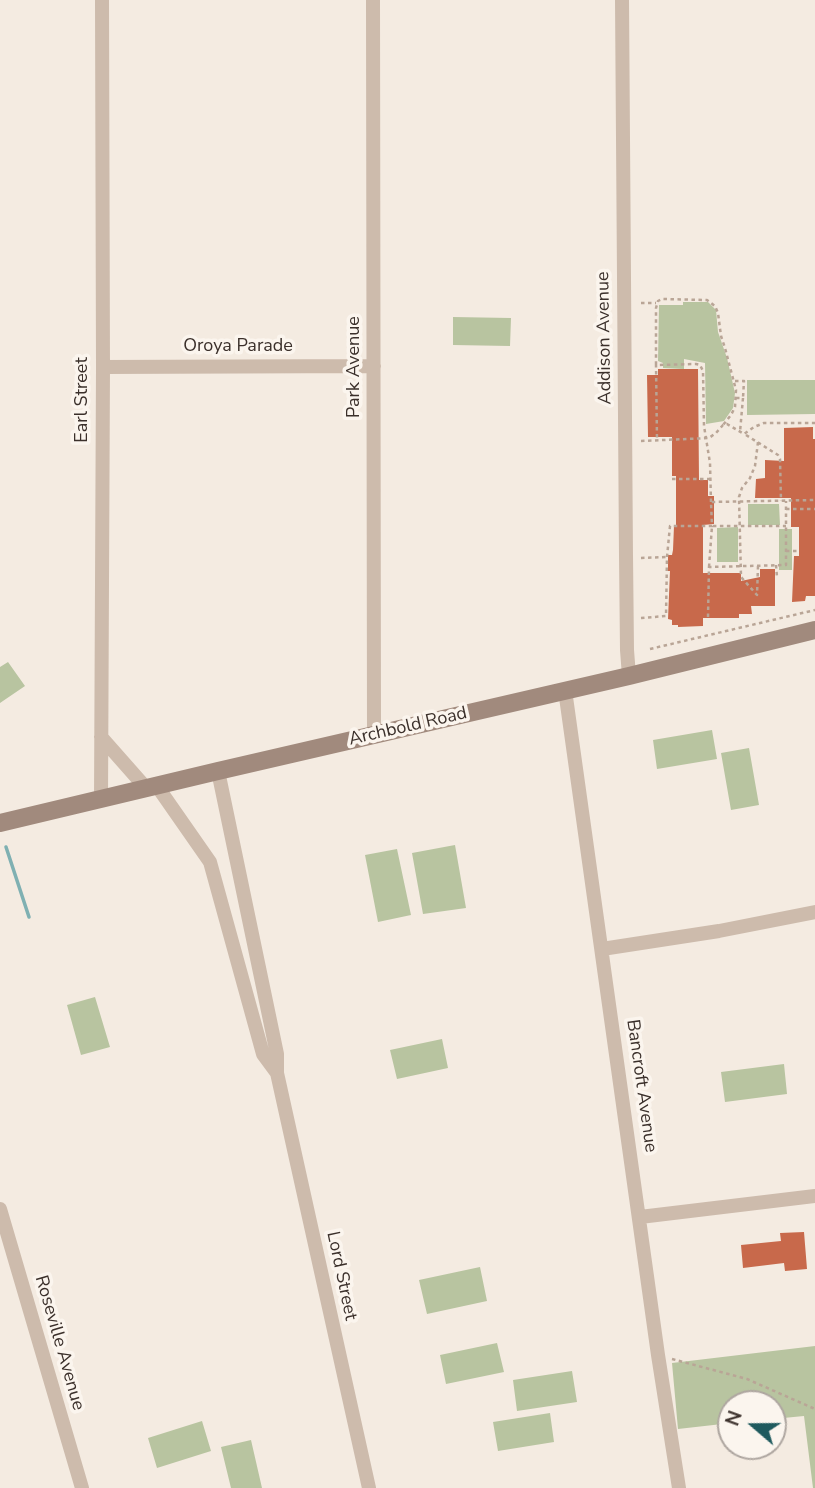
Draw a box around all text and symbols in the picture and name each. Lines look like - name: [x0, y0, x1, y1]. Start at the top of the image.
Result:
- street label: Addison Avenue: [593, 271, 617, 405]
- street label: Park Avenue: [344, 316, 366, 418]
- street label: Oroya Parade: [183, 336, 293, 358]
- street label: Earl Street: [72, 357, 94, 443]
- street label: Archbold Road: [347, 703, 469, 751]
- street label: Bancroft Avenue: [621, 1018, 661, 1154]
- street label: Lord Street: [321, 1230, 361, 1322]
- street label: Roseville Avenue: [29, 1273, 89, 1413]
- north arrow: [717, 1390, 787, 1460]
- text: N: [719, 1407, 749, 1430]

